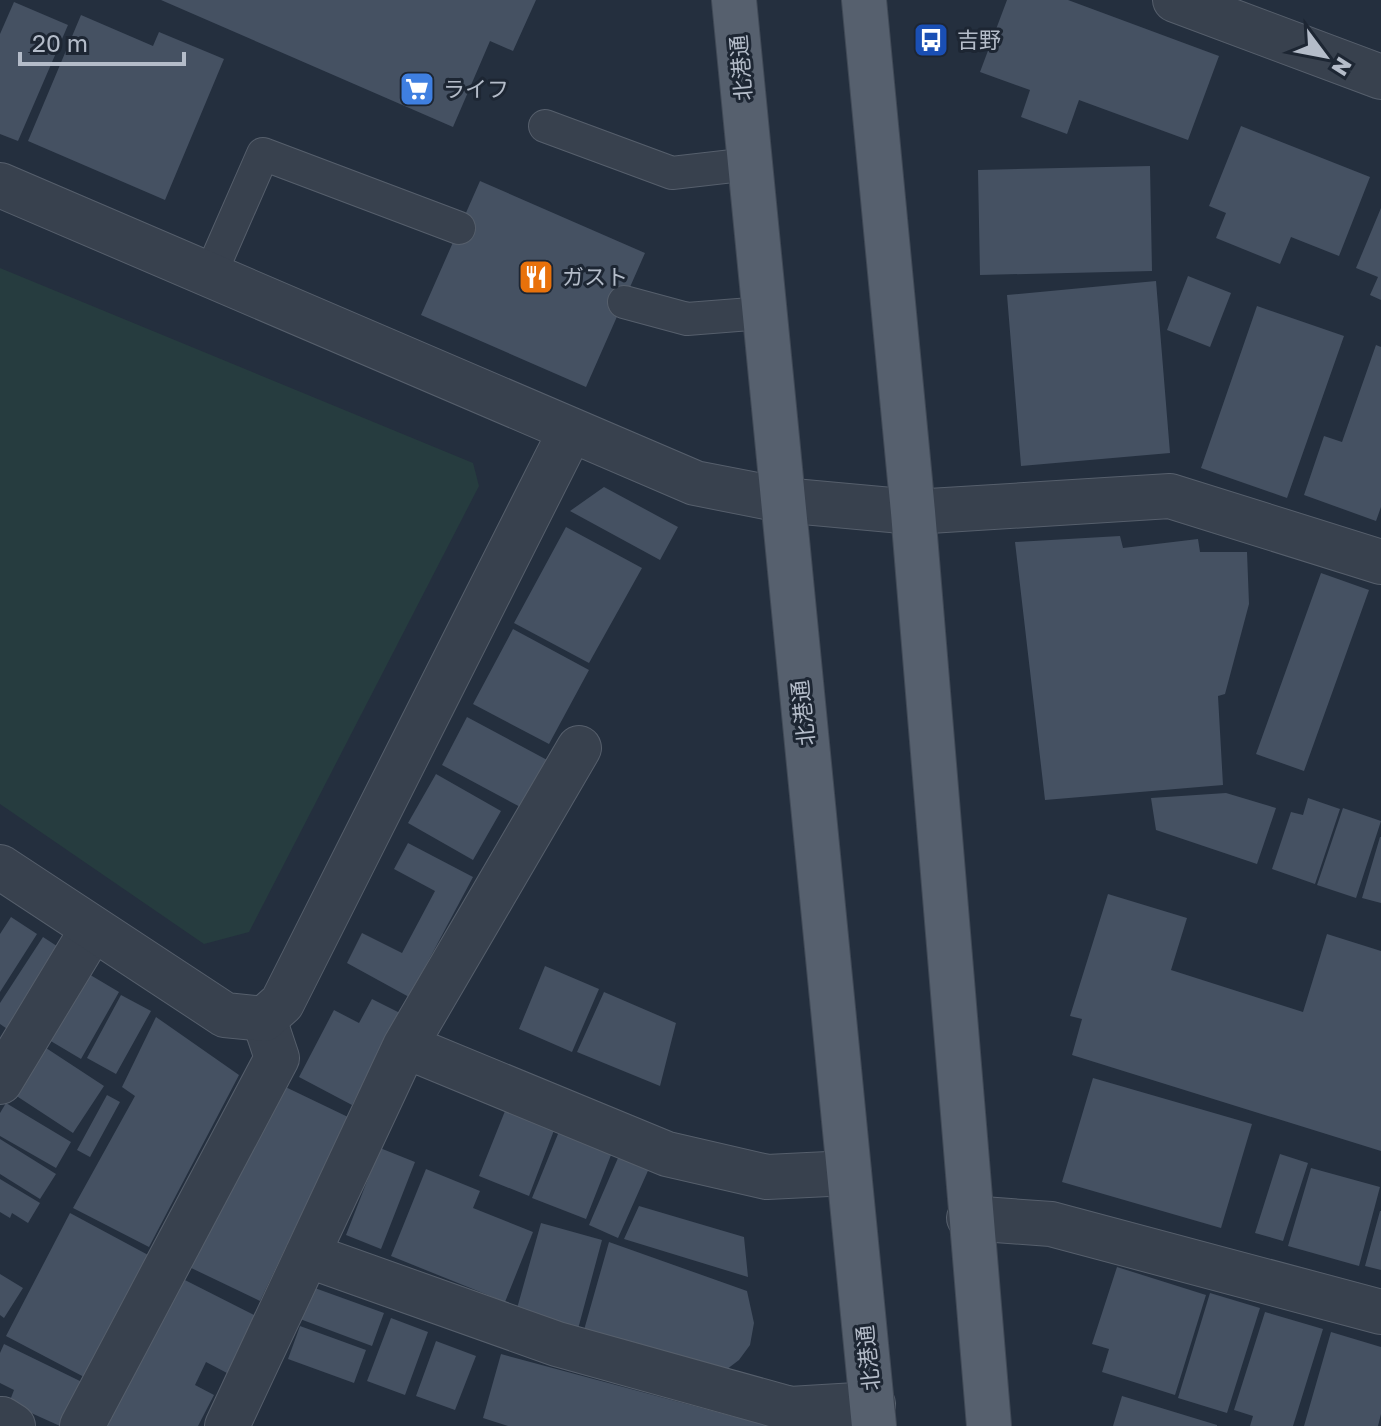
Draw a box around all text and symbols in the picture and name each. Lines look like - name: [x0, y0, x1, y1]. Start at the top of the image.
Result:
- scale bar: [20, 16, 184, 66]
- north arrow: [1285, 16, 1365, 96]
- bus stop icon: 吉野: [912, 21, 950, 59]
- place label: 吉野: [957, 26, 1001, 53]
- text: 20 m: [32, 28, 88, 57]
- street label: 北港通: [724, 34, 757, 102]
- text: N: [1327, 53, 1358, 81]
- supermarket icon: ライフ: [398, 70, 436, 108]
- place label: ライフ: [443, 75, 509, 102]
- restaurant icon: ガスト: [517, 258, 555, 296]
- place label: ガスト: [562, 263, 628, 290]
- street label: 北港通: [786, 679, 819, 747]
- street label: 北港通: [851, 1324, 884, 1392]

